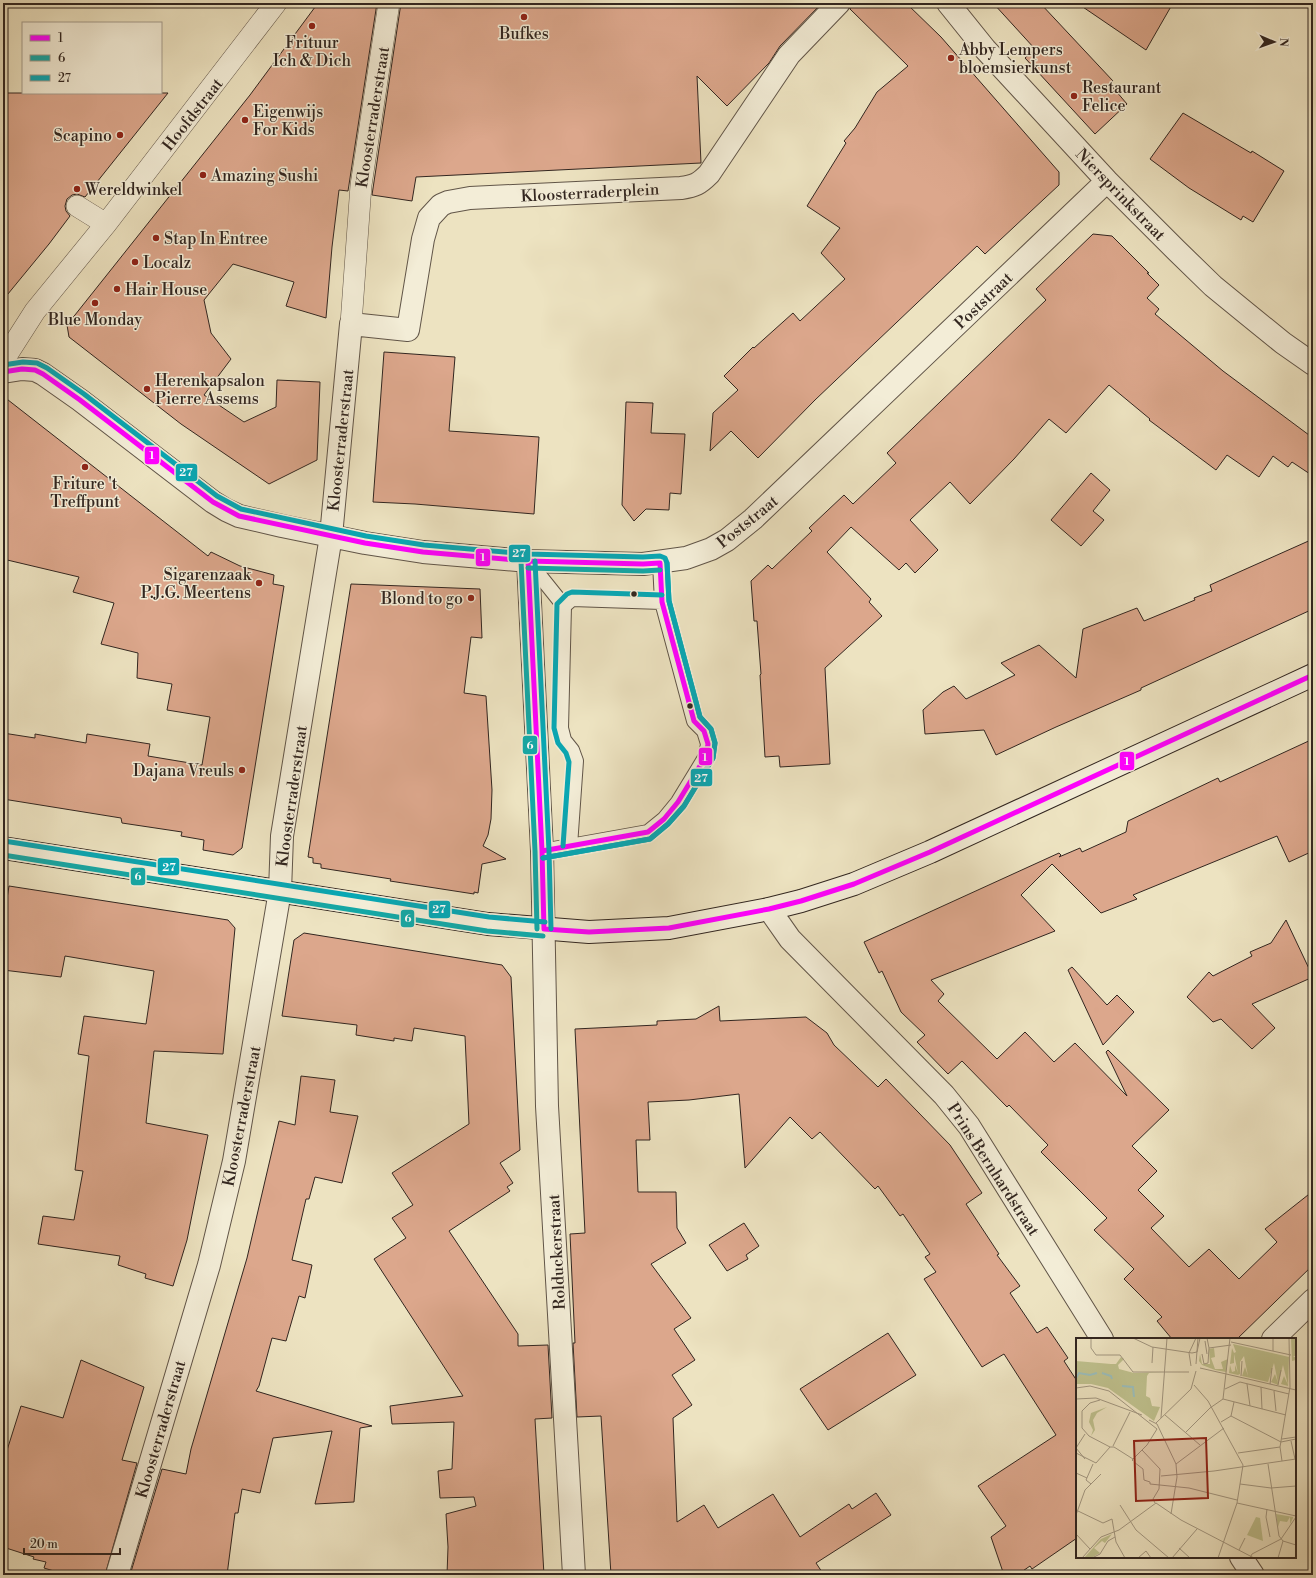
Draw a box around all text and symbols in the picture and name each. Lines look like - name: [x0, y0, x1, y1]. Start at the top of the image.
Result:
- marker: Bufkes: [519, 12, 529, 22]
- marker: Frituur Ich & Dich: [307, 21, 317, 31]
- legend: [22, 22, 162, 94]
- north arrow: [1254, 22, 1294, 62]
- place label: Bufkes: [498, 24, 549, 44]
- text: 1: [58, 31, 64, 46]
- place label: Frituur Ich & Dich: [273, 33, 352, 71]
- text: N: [1276, 38, 1290, 47]
- place label: Abby Lempers bloemsierkunst: [958, 40, 1072, 78]
- street label: Kloosterraderstraat: [352, 45, 394, 189]
- text: 6: [58, 51, 65, 66]
- marker: Abby Lempers bloemsierkunst: [946, 53, 956, 63]
- text: 27: [58, 71, 71, 86]
- street label: Hoofdstraat: [158, 74, 228, 155]
- place label: Restaurant Felice: [1082, 78, 1162, 116]
- marker: Restaurant Felice: [1069, 91, 1079, 101]
- place label: Eigenwijs For Kids: [253, 102, 323, 140]
- marker: Eigenwijs For Kids: [240, 115, 250, 125]
- place label: Scapino: [54, 126, 112, 146]
- marker: Scapino: [115, 130, 125, 140]
- street label: Niersprinkstraat: [1071, 144, 1170, 245]
- place label: Amazing Sushi: [210, 166, 318, 186]
- marker: Amazing Sushi: [198, 170, 208, 180]
- street label: Kloosterraderplein: [520, 179, 660, 207]
- place label: Wereldwinkel: [84, 180, 183, 200]
- marker: Wereldwinkel: [72, 184, 82, 194]
- place label: Stap In Entree: [164, 229, 268, 249]
- marker: Stap In Entree: [151, 233, 161, 243]
- place label: Localz: [143, 253, 191, 273]
- marker: Localz: [130, 257, 140, 267]
- street label: Poststraat: [950, 268, 1017, 333]
- place label: Hair House: [125, 280, 207, 300]
- marker: Hair House: [112, 284, 122, 294]
- marker: Blue Monday: [90, 298, 100, 308]
- place label: Blue Monday: [47, 310, 142, 330]
- street label: Kloosterraderstraat: [324, 368, 358, 512]
- place label: Herenkapsalon Pierre Assems: [155, 371, 265, 409]
- marker: Herenkapsalon Pierre Assems: [142, 384, 152, 394]
- line badge: 1: [144, 446, 160, 465]
- text: 1: [149, 449, 155, 463]
- marker: Friture 't Treffpunt: [80, 462, 90, 472]
- line badge: 27: [175, 463, 198, 482]
- text: 27: [179, 466, 193, 480]
- place label: Friture 't Treffpunt: [50, 474, 120, 512]
- street label: Poststraat: [713, 491, 783, 553]
- line badge: 27: [508, 544, 531, 563]
- text: 27: [512, 547, 526, 561]
- line badge: 1: [475, 548, 491, 567]
- text: 1: [480, 551, 486, 565]
- place label: Sigarenzaak P.J.G. Meertens: [141, 565, 253, 603]
- marker: Sigarenzaak P.J.G. Meertens: [254, 578, 264, 588]
- place label: Blond to go: [380, 589, 463, 609]
- unlabelled marker: [629, 589, 639, 599]
- marker: Blond to go: [466, 593, 476, 603]
- unlabelled marker: [685, 701, 695, 711]
- street label: Kloosterraderstraat: [272, 724, 312, 868]
- line badge: 6: [522, 735, 538, 755]
- text: 6: [527, 739, 534, 753]
- line badge: 1: [698, 747, 713, 766]
- text: 1: [702, 751, 708, 765]
- line badge: 1: [1119, 751, 1135, 771]
- text: 1: [1124, 755, 1130, 769]
- place label: Dajana Vreuls: [133, 761, 234, 781]
- marker: Dajana Vreuls: [237, 765, 247, 775]
- line badge: 27: [690, 768, 713, 787]
- text: 27: [694, 772, 708, 786]
- line badge: 27: [157, 857, 180, 876]
- text: 27: [162, 861, 176, 875]
- line badge: 6: [130, 867, 146, 886]
- text: 6: [135, 870, 142, 884]
- line badge: 27: [428, 900, 451, 919]
- text: 27: [432, 903, 446, 917]
- line badge: 6: [400, 909, 415, 928]
- text: 6: [405, 912, 412, 926]
- street label: Kloosterraderstraat: [219, 1044, 265, 1188]
- street label: Prins Bernhardstraat: [943, 1099, 1044, 1240]
- street label: Rolduckerstraat: [544, 1193, 570, 1310]
- inset map: [1076, 1338, 1296, 1558]
- street label: Kloosterraderstraat: [132, 1358, 190, 1501]
- scale bar: [24, 1530, 120, 1556]
- text: 20 m: [30, 1537, 58, 1552]

